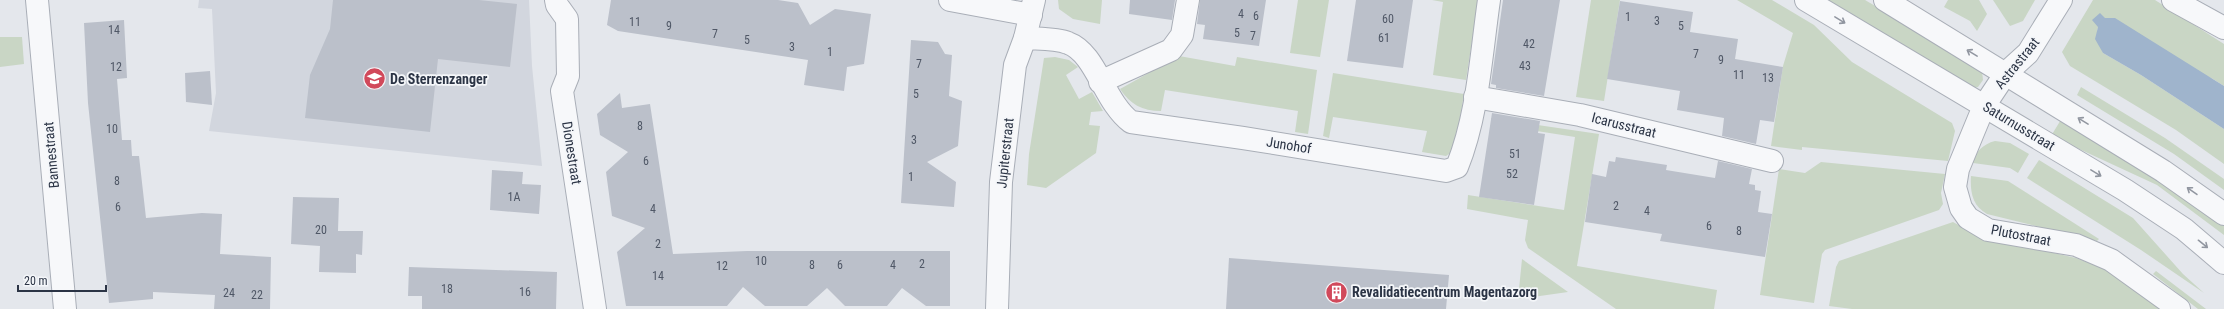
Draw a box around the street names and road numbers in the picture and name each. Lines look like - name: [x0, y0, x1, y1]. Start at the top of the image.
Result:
- street label: Astrastraat: [1991, 34, 2043, 92]
- street label: Saturnusstraat: [1980, 98, 2058, 154]
- street label: Icarusstraat: [1590, 109, 1658, 141]
- street label: Jupiterstraat: [993, 117, 1017, 189]
- street label: Dionestraat: [559, 120, 585, 186]
- street label: Bannestraat: [40, 121, 62, 189]
- street label: Junohof: [1265, 134, 1313, 157]
- street label: Plutostraat: [1990, 221, 2052, 249]

